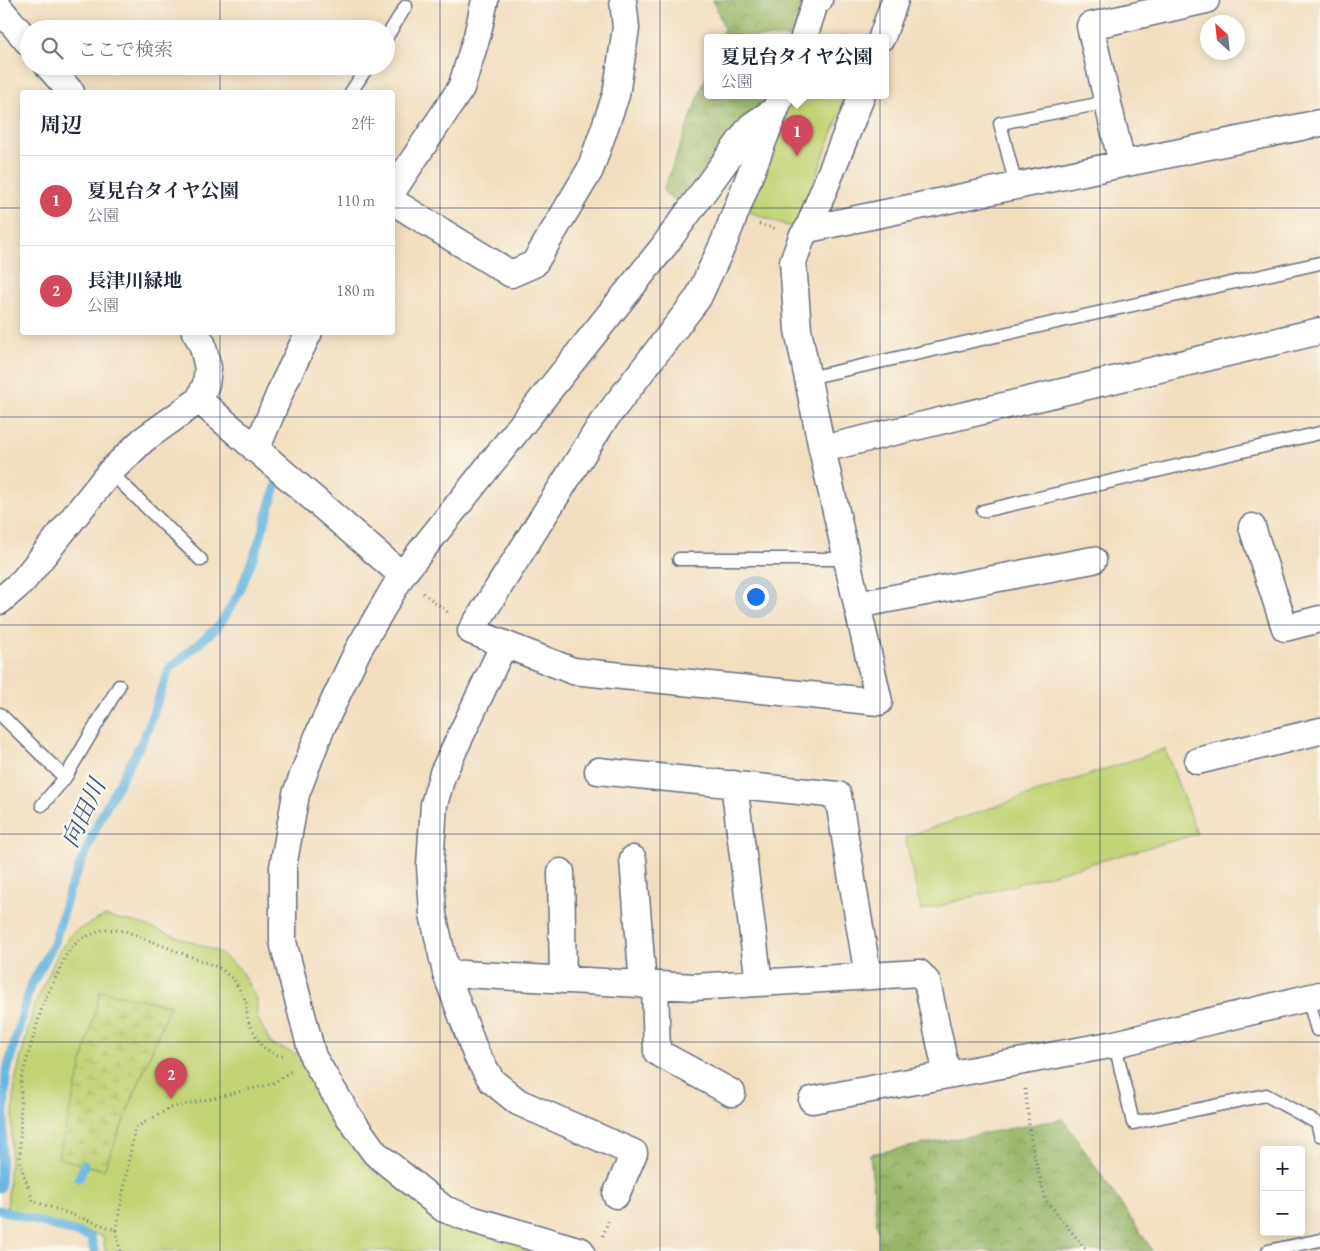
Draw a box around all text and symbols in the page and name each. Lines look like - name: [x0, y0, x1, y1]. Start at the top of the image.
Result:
- north arrow: [1200, 15, 1245, 60]
- search box: [20, 20, 395, 75]
- icon: search: [38, 34, 66, 62]
- popup: [704, 34, 889, 99]
- text: ここで検索: [78, 37, 173, 62]
- text: 夏見台タイヤ公園: [721, 44, 872, 69]
- text: 公園: [721, 71, 753, 92]
- text: 周辺: [40, 111, 82, 138]
- text: 2件: [351, 113, 375, 134]
- pin: 1: [781, 115, 813, 156]
- text: 夏見台タイヤ公園: [87, 178, 239, 203]
- text: 1: [52, 190, 60, 211]
- text: 110 m: [336, 190, 375, 211]
- text: 公園: [87, 205, 119, 226]
- text: 長津川緑地: [87, 268, 182, 293]
- text: 2: [52, 280, 60, 301]
- text: 180 m: [336, 280, 375, 301]
- text: 公園: [87, 295, 119, 316]
- your location: [743, 584, 769, 610]
- water label: 向田川: [54, 771, 114, 852]
- pin: 2: [155, 1058, 187, 1099]
- map controls: [1260, 1146, 1305, 1236]
- button: +: [1260, 1146, 1305, 1191]
- button: −: [1260, 1191, 1305, 1236]

